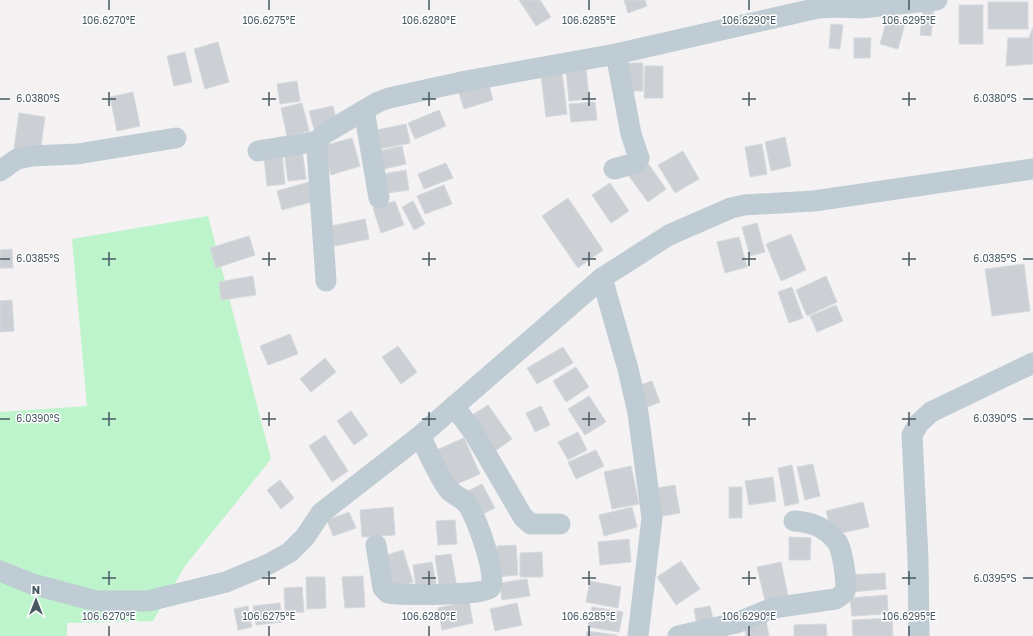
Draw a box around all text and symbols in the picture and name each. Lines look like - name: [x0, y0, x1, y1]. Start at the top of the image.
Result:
- text: 106.6270°E: [82, 14, 136, 26]
- text: 106.6275°E: [242, 14, 296, 26]
- text: 106.6280°E: [402, 14, 456, 26]
- text: 106.6285°E: [562, 14, 616, 26]
- text: 106.6290°E: [722, 14, 776, 26]
- text: 106.6295°E: [882, 14, 936, 26]
- text: 6.0380°S: [16, 92, 60, 104]
- text: 6.0380°S: [973, 92, 1017, 104]
- text: 6.0385°S: [16, 252, 60, 264]
- text: 6.0385°S: [973, 252, 1017, 264]
- text: 6.0390°S: [16, 412, 60, 424]
- text: 6.0390°S: [973, 412, 1017, 424]
- text: 6.0395°S: [973, 572, 1017, 584]
- north arrow: [16, 580, 56, 620]
- text: N: [32, 583, 40, 596]
- text: 106.6270°E: [82, 610, 136, 622]
- text: 106.6275°E: [242, 610, 296, 622]
- text: 106.6280°E: [402, 610, 456, 622]
- text: 106.6285°E: [562, 610, 616, 622]
- text: 106.6290°E: [722, 610, 776, 622]
- text: 106.6295°E: [882, 610, 936, 622]

